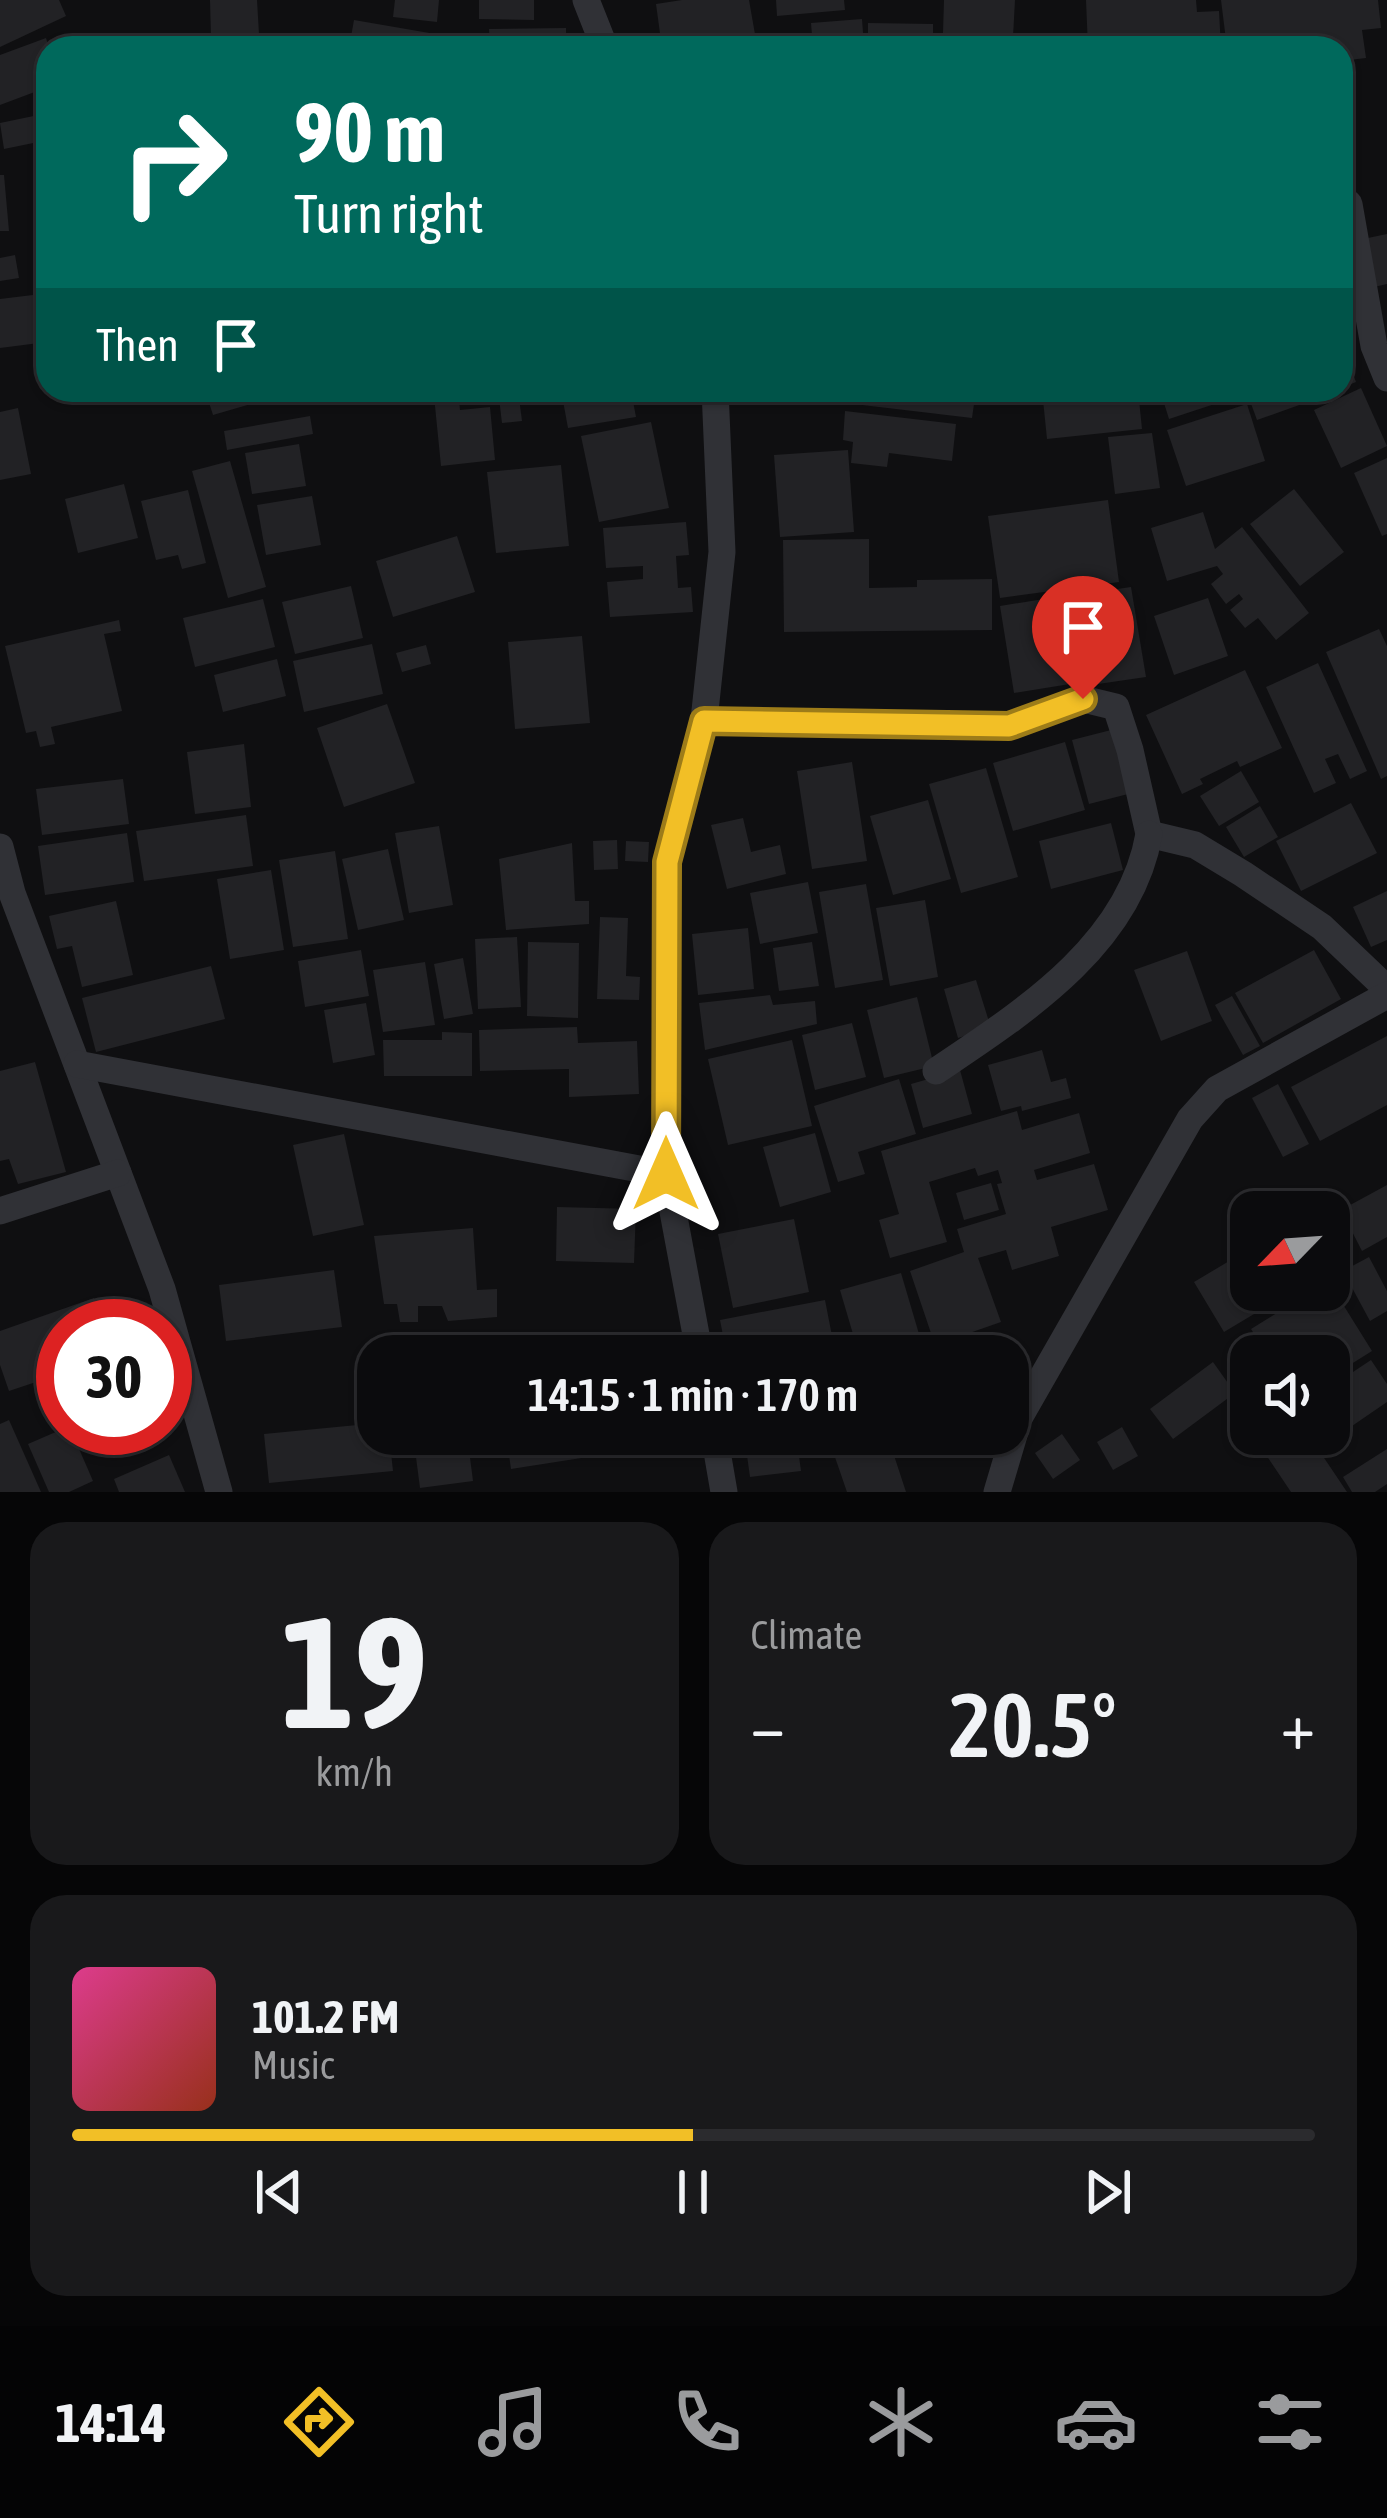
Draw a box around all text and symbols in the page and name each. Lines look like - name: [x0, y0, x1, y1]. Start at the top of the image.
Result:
- icon: right: [96, 84, 252, 240]
- text: 90 m: [294, 84, 445, 180]
- text: Turn right: [294, 183, 484, 244]
- icon: arrive: [203, 312, 269, 378]
- text: Then: [96, 319, 179, 371]
- pin: [1032, 576, 1134, 699]
- icon: arrive: [1050, 594, 1116, 660]
- position arrow: [603, 1111, 729, 1237]
- north arrow: [1230, 1191, 1350, 1311]
- map controls: [1230, 1191, 1350, 1455]
- speed limit sign: 30: [36, 1299, 192, 1455]
- button: sound: [1230, 1335, 1350, 1455]
- text: 14:15 · 1 min · 170 m: [528, 1369, 858, 1421]
- text: 19: [281, 1582, 428, 1761]
- text: Climate: [751, 1613, 862, 1657]
- text: 20.5°: [949, 1673, 1117, 1776]
- text: −: [751, 1687, 785, 1763]
- text: +: [1281, 1687, 1315, 1763]
- text: km/h: [316, 1750, 393, 1794]
- text: 101.2 FM: [252, 1991, 399, 2043]
- text: Music: [252, 2043, 334, 2087]
- icon: previous: [246, 2159, 312, 2225]
- icon: pause: [660, 2159, 726, 2225]
- icon: next: [1075, 2159, 1141, 2225]
- icon: directions: [277, 2380, 361, 2464]
- icon: music: [471, 2380, 555, 2464]
- icon: phone: [665, 2380, 749, 2464]
- icon: climate: [859, 2380, 943, 2464]
- icon: car: [1054, 2380, 1138, 2464]
- icon: filters: [1248, 2380, 1332, 2464]
- text: 14:14: [55, 2392, 166, 2453]

